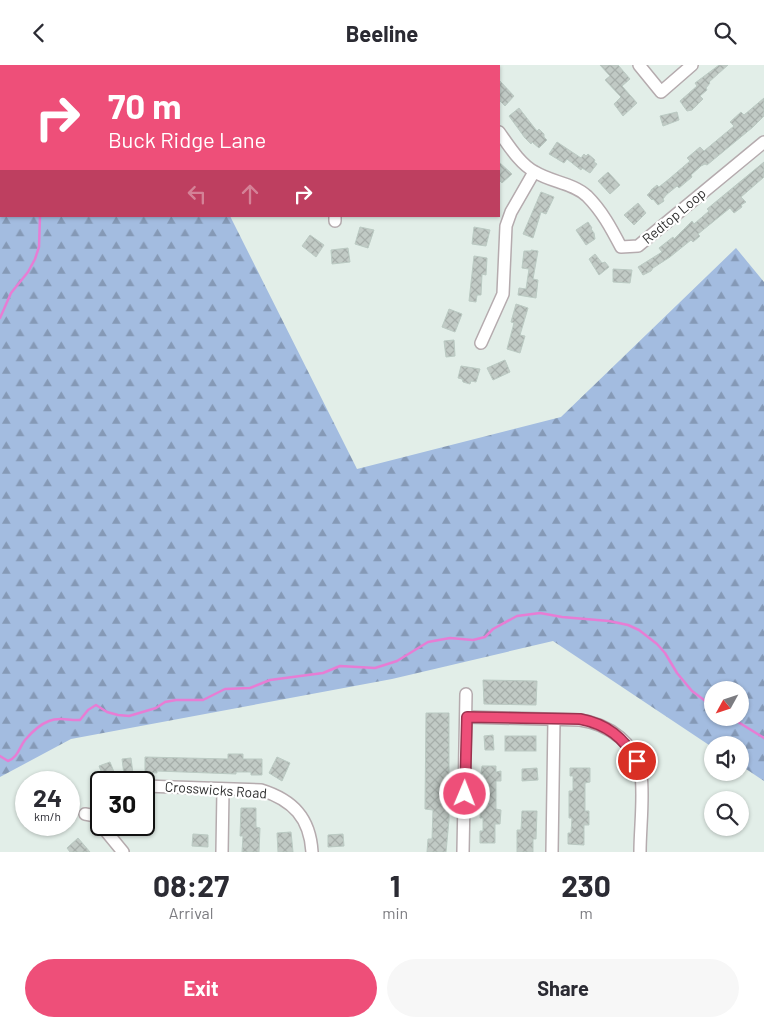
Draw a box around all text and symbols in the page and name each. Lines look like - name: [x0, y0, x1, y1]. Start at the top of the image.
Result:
- icon: back: [25, 19, 53, 47]
- icon: search: [711, 19, 739, 47]
- text: Beeline: [346, 20, 418, 46]
- text: 70 m: [108, 84, 182, 126]
- icon: right: [25, 85, 90, 150]
- text: Buck Ridge Lane: [108, 126, 266, 152]
- icon: left: [183, 180, 211, 208]
- icon: ahead: [236, 180, 264, 208]
- icon: right: [289, 180, 317, 208]
- street label: Redtop Loop: [638, 184, 709, 247]
- north arrow: [704, 681, 749, 726]
- map controls: [704, 681, 749, 836]
- button: sound: [704, 736, 749, 781]
- pin: [616, 740, 658, 782]
- icon: arrive: [623, 747, 651, 775]
- position arrow: [438, 767, 490, 819]
- speed limit sign: 30: [90, 771, 155, 836]
- street label: Crosswicks Road: [164, 777, 268, 802]
- text: 24: [33, 782, 62, 812]
- button: search: [704, 791, 749, 836]
- text: km/h: [34, 809, 61, 823]
- text: 08:27: [153, 867, 229, 903]
- text: 1: [390, 867, 400, 903]
- text: 230: [561, 867, 611, 903]
- text: Arrival: [169, 903, 213, 922]
- text: min: [382, 903, 408, 922]
- text: m: [579, 903, 593, 922]
- button: Exit: [25, 959, 377, 1017]
- button: Share: [387, 959, 739, 1017]

